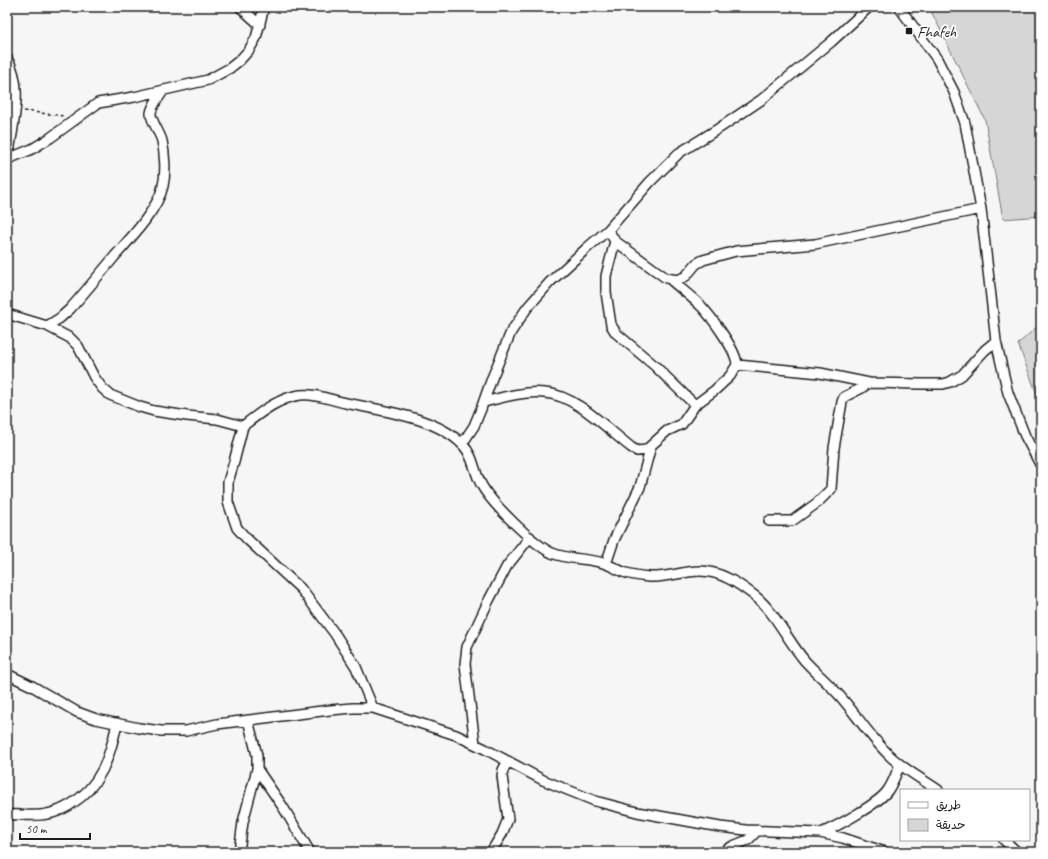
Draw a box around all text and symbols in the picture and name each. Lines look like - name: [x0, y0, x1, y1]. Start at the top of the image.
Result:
- place label: Fhafeh: [917, 22, 957, 42]
- marker: Fhafeh: [904, 26, 914, 36]
- legend: [900, 789, 1030, 841]
- text: طريق: [936, 797, 961, 813]
- scale bar: [20, 815, 90, 841]
- text: حديقة: [936, 817, 965, 833]
- text: 50 m: [26, 821, 48, 837]

